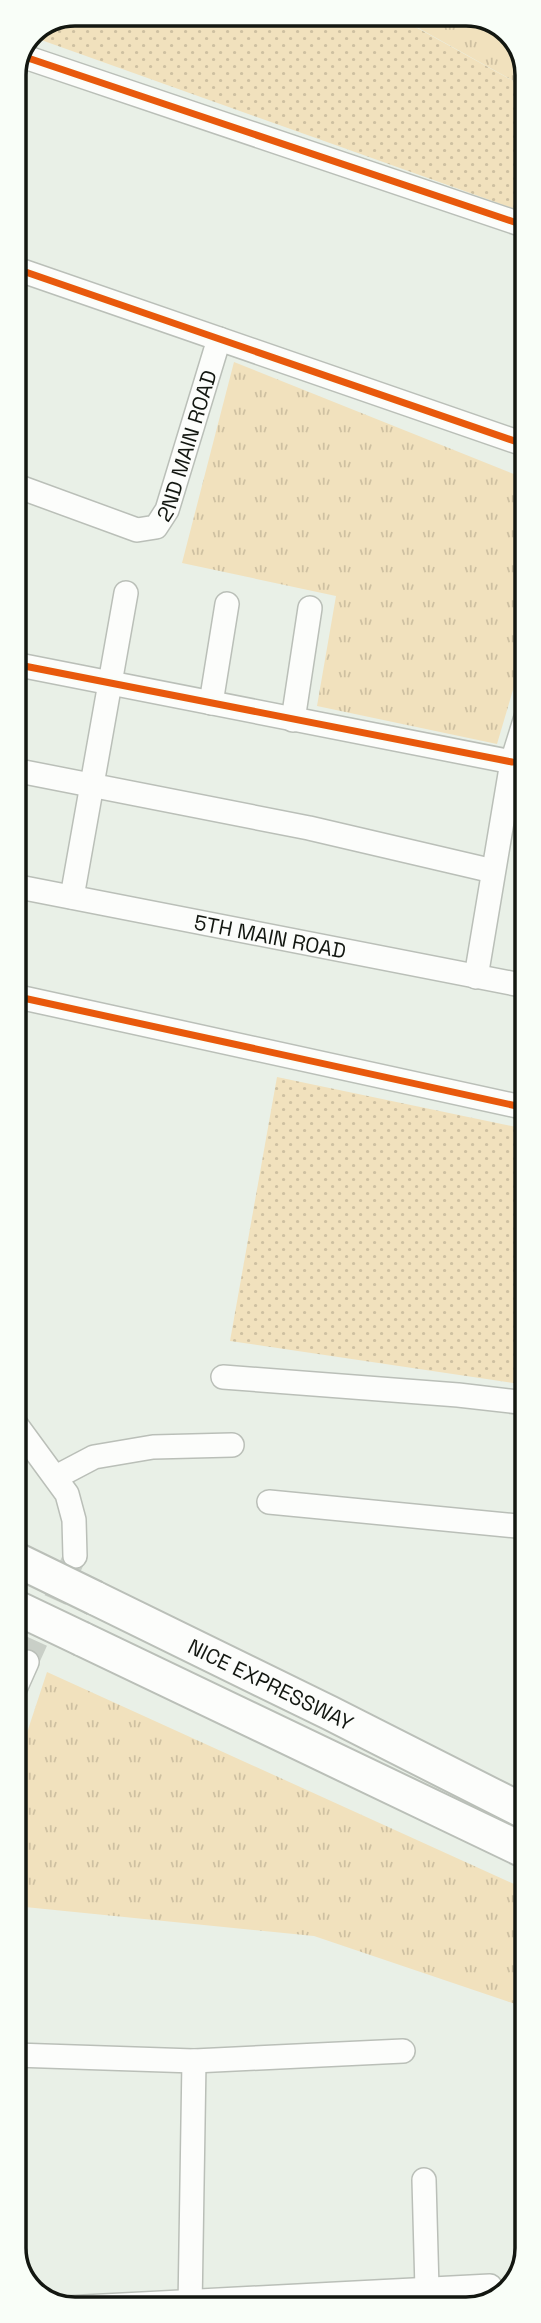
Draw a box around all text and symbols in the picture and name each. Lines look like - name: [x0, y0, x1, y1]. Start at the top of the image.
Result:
- street label: 2ND MAIN ROAD: [150, 367, 222, 526]
- street label: 5TH MAIN ROAD: [192, 908, 348, 964]
- street label: NICE EXPRESSWAY: [184, 1632, 358, 1736]

